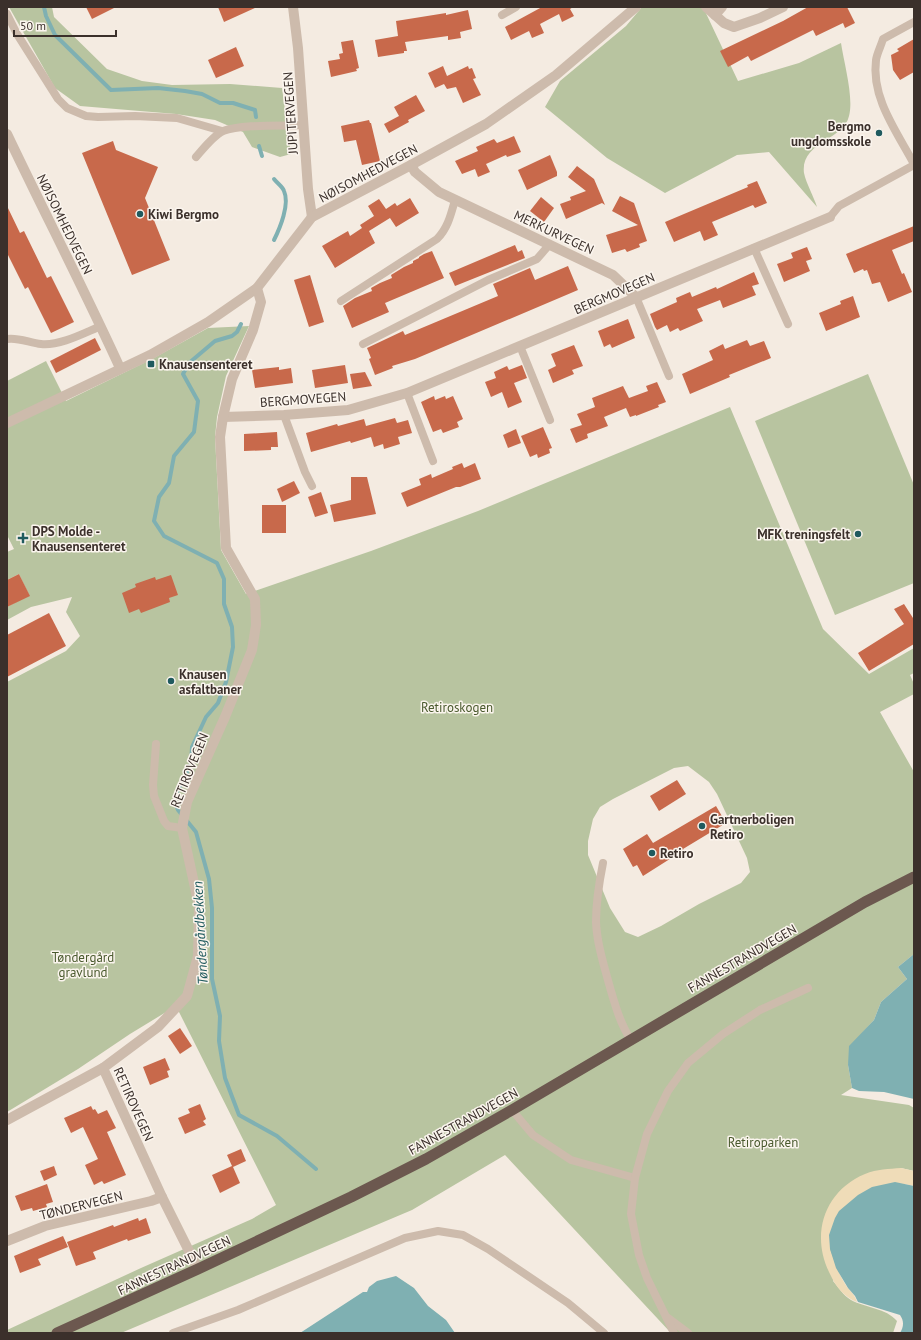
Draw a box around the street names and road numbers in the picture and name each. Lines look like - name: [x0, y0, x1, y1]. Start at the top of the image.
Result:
- street label: JUPITERVEGEN: [279, 71, 302, 156]
- street label: NØISOMHEDVEGEN: [316, 140, 421, 207]
- street label: NØISOMHEDVEGEN: [33, 171, 96, 277]
- street label: MERKURVEGEN: [511, 206, 597, 258]
- street label: BERGMOVEGEN: [571, 269, 657, 318]
- street label: BERGMOVEGEN: [259, 388, 347, 411]
- street label: RETIROVEGEN: [167, 730, 212, 810]
- street label: FANNESTRANDVEGEN: [685, 920, 800, 997]
- street label: RETIROVEGEN: [110, 1064, 157, 1144]
- street label: FANNESTRANDVEGEN: [405, 1084, 521, 1159]
- street label: TØNDERVEGEN: [38, 1187, 124, 1224]
- street label: FANNESTRANDVEGEN: [115, 1232, 233, 1299]

